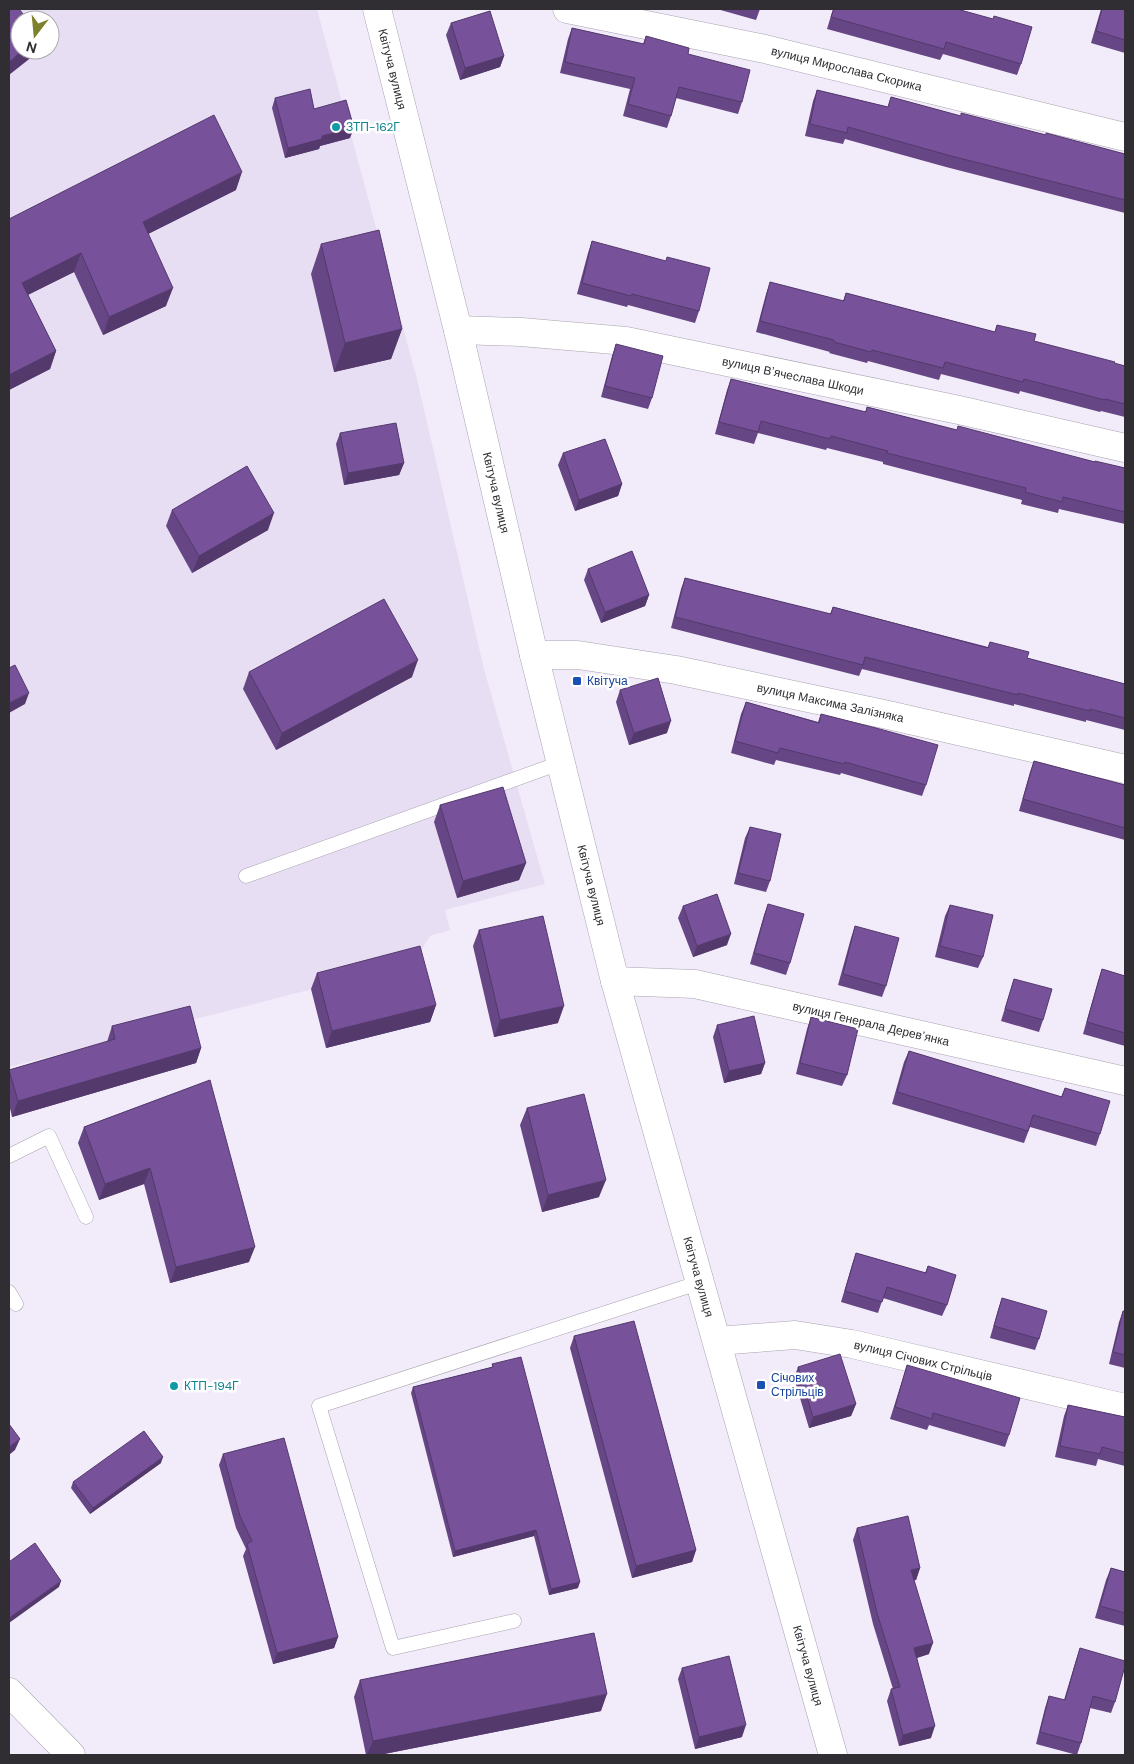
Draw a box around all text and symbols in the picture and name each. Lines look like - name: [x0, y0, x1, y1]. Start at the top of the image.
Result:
- north arrow: [10, 10, 60, 60]
- street label: Квітуча вулиця: [374, 27, 410, 111]
- text: N: [24, 37, 39, 58]
- street label: вулиця Мирослава Скорика: [770, 43, 924, 95]
- place label: ЗТП-162Г: [346, 119, 400, 135]
- marker: ЗТП-162Г: [330, 121, 342, 133]
- street label: вулиця Вʼячеслава Шкоди: [721, 353, 865, 399]
- street label: Квітуча вулиця: [479, 450, 513, 535]
- place label: Квітуча: [587, 673, 628, 689]
- marker: Квітуча: [571, 675, 583, 687]
- street label: вулиця Максима Залізняка: [756, 679, 906, 726]
- street label: Квітуча вулиця: [573, 843, 609, 927]
- street label: вулиця Генерала Деревʼянка: [791, 998, 951, 1050]
- street label: Квітуча вулиця: [679, 1235, 717, 1319]
- street label: вулиця Січових Стрільців: [852, 1337, 994, 1385]
- place label: Січових Стрільців: [771, 1370, 824, 1400]
- place label: КТП-194Г: [184, 1378, 239, 1394]
- marker: Січових Стрільців: [755, 1379, 767, 1391]
- marker: КТП-194Г: [168, 1380, 180, 1392]
- street label: Квітуча вулиця: [789, 1624, 827, 1708]

